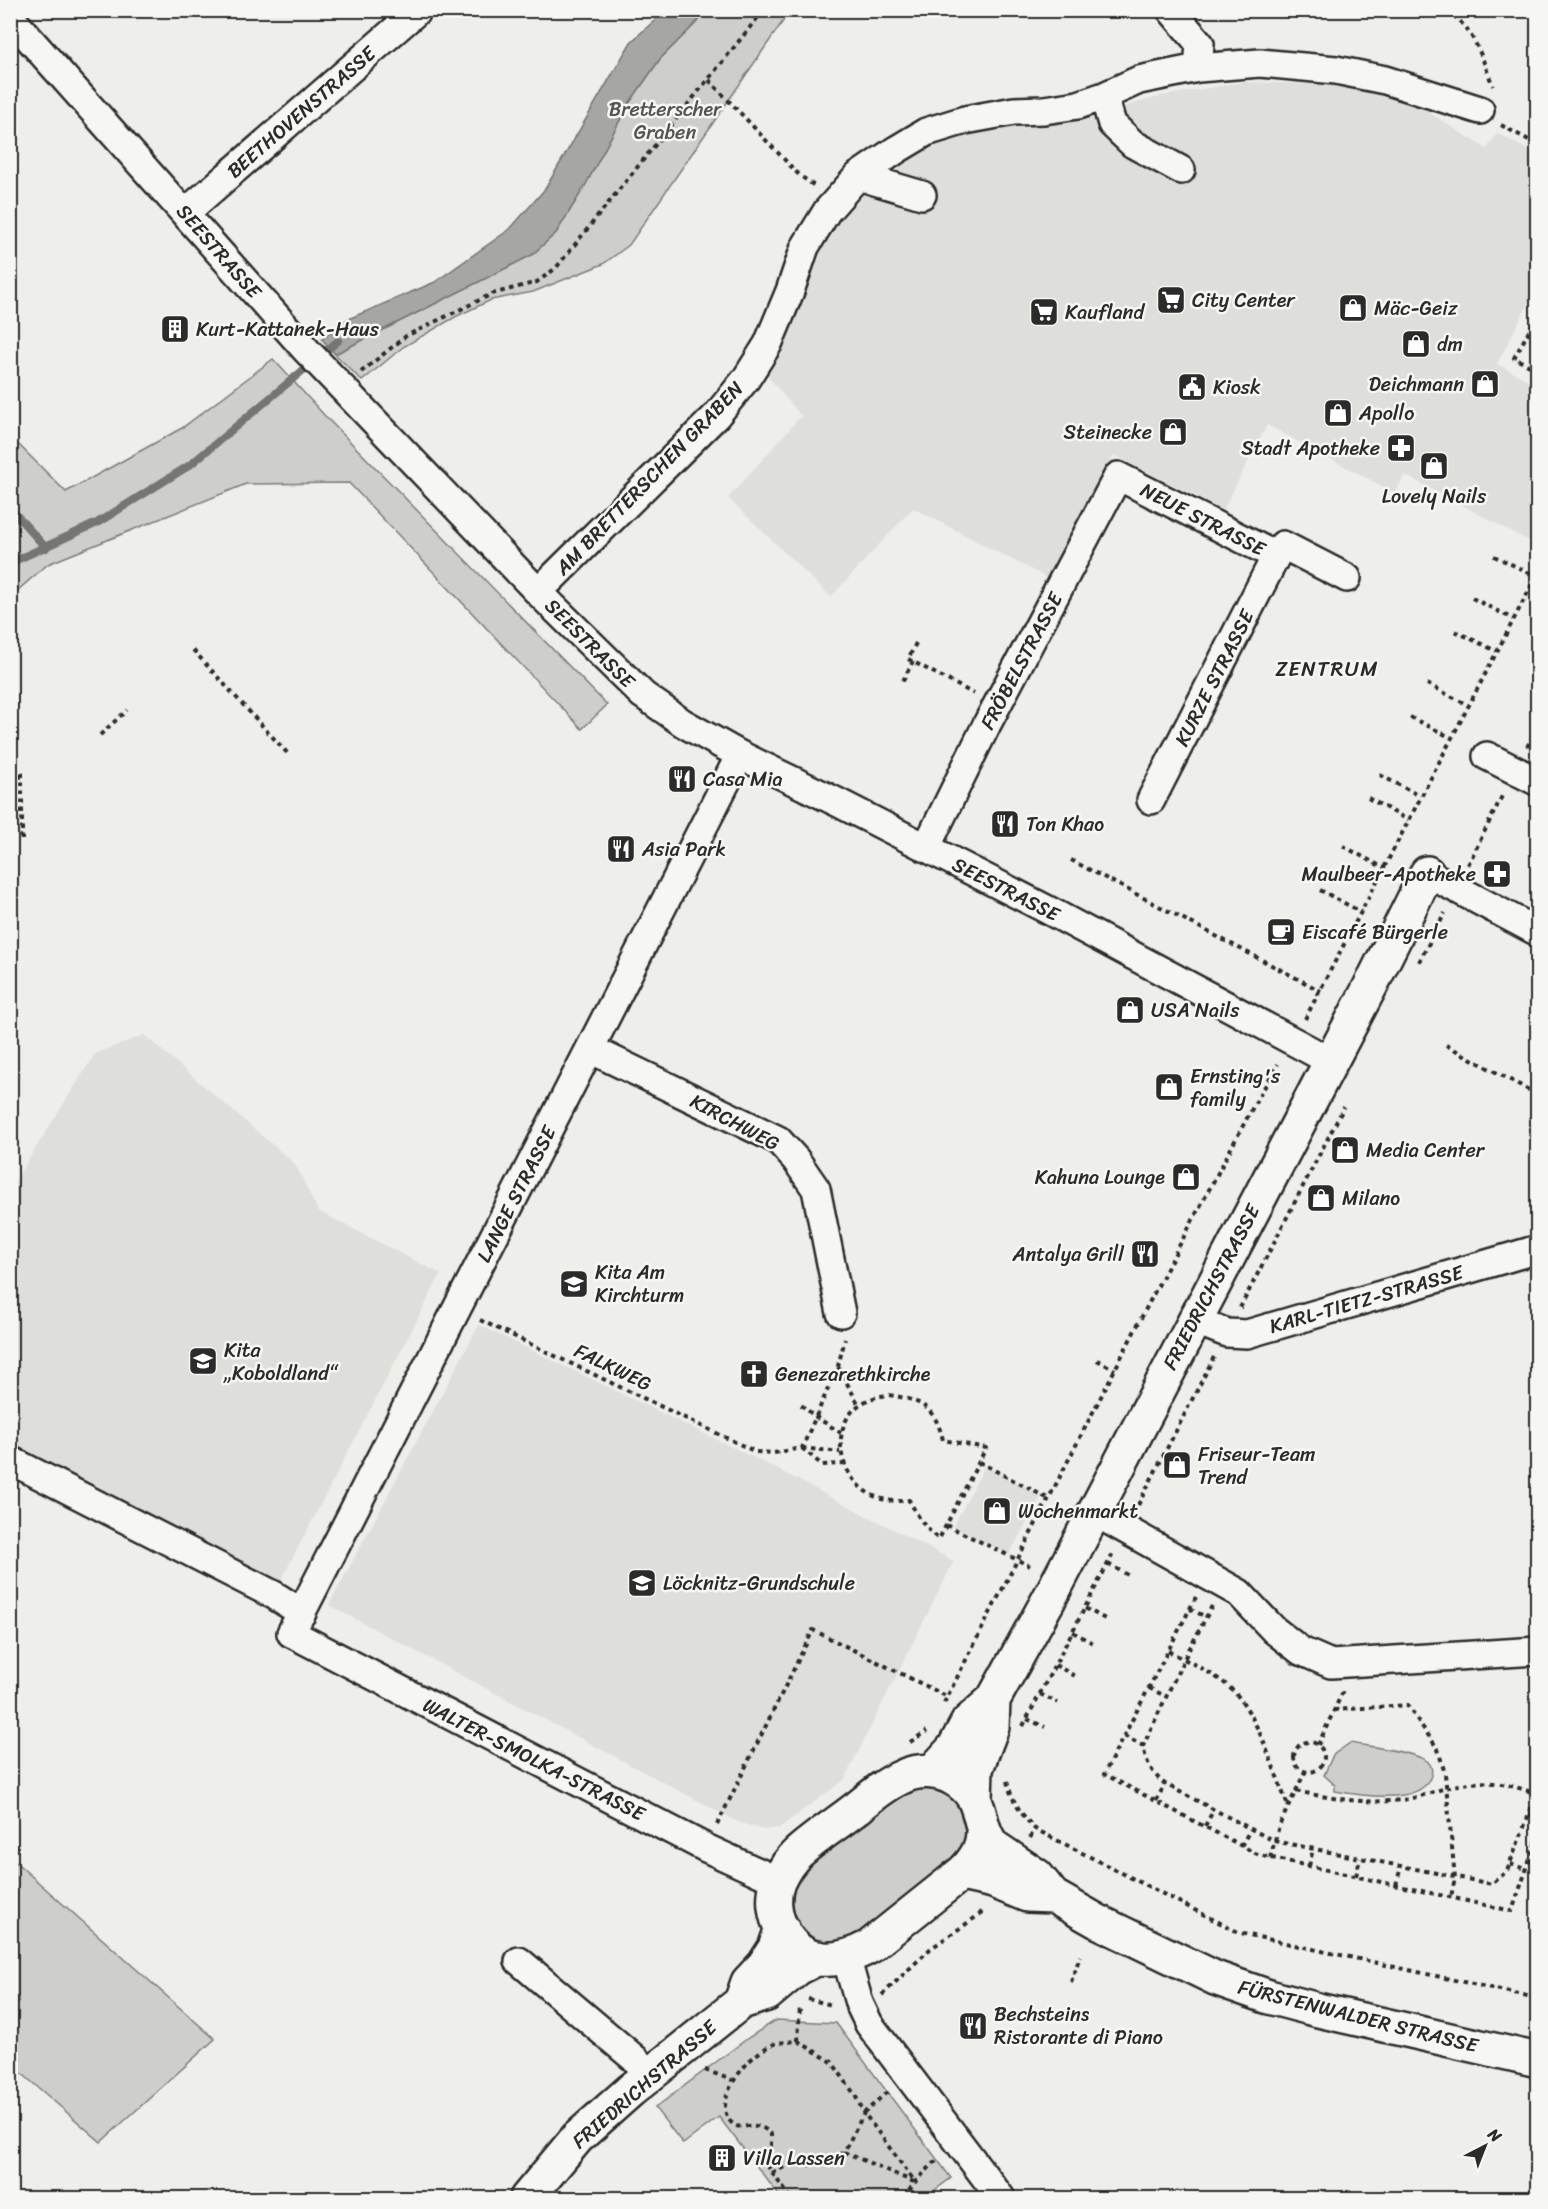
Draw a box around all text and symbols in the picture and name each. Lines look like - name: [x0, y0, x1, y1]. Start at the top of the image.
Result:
- street label: BEETHOVENSTRASSE: [219, 36, 385, 187]
- park label: Bretterscher Graben: [609, 92, 722, 150]
- street label: SEESTRASSE: [167, 196, 271, 308]
- place label: City Center: [1192, 283, 1296, 318]
- supermarket icon: City Center: [1155, 284, 1187, 316]
- place label: Mäc-Geiz: [1374, 291, 1458, 326]
- shop icon: Mäc-Geiz: [1337, 292, 1369, 324]
- place label: Kaufland: [1065, 295, 1145, 330]
- supermarket icon: Kaufland: [1028, 296, 1060, 328]
- place label: Kurt-Kattanek-Haus: [196, 312, 380, 347]
- building icon: Kurt-Kattanek-Haus: [159, 313, 191, 345]
- place label: dm: [1437, 327, 1463, 362]
- shop icon: dm: [1400, 328, 1432, 360]
- place label: Deichmann: [1369, 367, 1464, 402]
- shop icon: Deichmann: [1469, 368, 1501, 400]
- place label: Kiosk: [1213, 370, 1261, 405]
- public building icon: Kiosk: [1176, 371, 1208, 403]
- street label: AM BRETTERSCHEN GRABEN: [546, 373, 752, 585]
- place label: Apollo: [1358, 396, 1414, 431]
- shop icon: Apollo: [1322, 397, 1354, 429]
- place label: Steinecke: [1064, 415, 1152, 450]
- shop icon: Steinecke: [1157, 416, 1189, 448]
- place label: Stadt Apotheke: [1241, 431, 1380, 466]
- pharmacy icon: Stadt Apotheke: [1385, 432, 1417, 464]
- shop icon: Lovely Nails: [1418, 450, 1450, 482]
- street label: NEUE STRASSE: [1134, 473, 1273, 567]
- place label: Lovely Nails: [1382, 479, 1487, 514]
- street label: FRÖBELSTRASSE: [971, 585, 1073, 736]
- street label: SEESTRASSE: [536, 590, 645, 698]
- street label: KURZE STRASSE: [1165, 602, 1265, 753]
- district label: ZENTRUM: [1275, 650, 1379, 688]
- place label: Casa Mia: [703, 762, 783, 797]
- restaurant icon: Casa Mia: [666, 763, 698, 795]
- place label: Ton Khao: [1026, 807, 1104, 842]
- restaurant icon: Ton Khao: [989, 808, 1021, 840]
- place label: Asia Park: [641, 832, 726, 867]
- restaurant icon: Asia Park: [605, 833, 637, 865]
- street label: SEESTRASSE: [946, 847, 1067, 932]
- place label: Maulbeer-Apotheke: [1302, 857, 1476, 892]
- pharmacy icon: Maulbeer-Apotheke: [1481, 858, 1513, 890]
- place label: Eiscafé Bürgerle: [1302, 915, 1448, 950]
- cafe icon: Eiscafé Bürgerle: [1265, 916, 1297, 948]
- place label: USA Nails: [1151, 993, 1240, 1028]
- shop icon: USA Nails: [1114, 994, 1146, 1026]
- place label: Ernsting's family: [1190, 1059, 1281, 1117]
- shop icon: Ernsting's family: [1153, 1071, 1185, 1103]
- street label: KIRCHWEG: [683, 1084, 786, 1161]
- street label: LANGE STRASSE: [467, 1118, 567, 1269]
- place label: Media Center: [1366, 1133, 1486, 1168]
- shop icon: Media Center: [1329, 1134, 1361, 1166]
- place label: Kahuna Lounge: [1035, 1160, 1165, 1195]
- shop icon: Kahuna Lounge: [1170, 1161, 1202, 1193]
- place label: Milano: [1342, 1181, 1400, 1216]
- shop icon: Milano: [1305, 1182, 1337, 1214]
- street label: FRIEDRICHSTRASSE: [1153, 1196, 1271, 1376]
- place label: Antalya Grill: [1011, 1237, 1125, 1272]
- restaurant icon: Antalya Grill: [1129, 1238, 1161, 1270]
- place label: Kita Am Kirchturm: [595, 1255, 684, 1313]
- street label: KARL-TIETZ-STRASSE: [1265, 1255, 1469, 1344]
- school or university icon: Kita Am Kirchturm: [558, 1268, 590, 1300]
- place label: Kita „Koboldland“: [223, 1333, 339, 1391]
- street label: FALKWEG: [568, 1334, 658, 1401]
- school or university icon: Kita „Koboldland“: [187, 1345, 219, 1377]
- place label: Genezarethkirche: [775, 1357, 931, 1392]
- church icon: Genezarethkirche: [738, 1358, 770, 1390]
- place label: Friseur-Team Trend: [1198, 1437, 1315, 1495]
- shop icon: Friseur-Team Trend: [1161, 1449, 1193, 1481]
- place label: Wochenmarkt: [1018, 1494, 1138, 1529]
- shop icon: Wochenmarkt: [981, 1495, 1013, 1527]
- place label: Löcknitz-Grundschule: [663, 1566, 855, 1601]
- school or university icon: Löcknitz-Grundschule: [626, 1567, 658, 1599]
- street label: WALTER-SMOLKA-STRASSE: [417, 1688, 653, 1832]
- street label: FÜRSTENWALDER STRASSE: [1234, 1970, 1483, 2064]
- place label: Bechsteins Ristorante di Piano: [994, 1997, 1163, 2055]
- street label: FRIEDRICHSTRASSE: [564, 2010, 726, 2158]
- restaurant icon: Bechsteins Ristorante di Piano: [957, 2010, 989, 2042]
- north arrow: [1455, 2116, 1515, 2176]
- text: N: [1480, 2120, 1509, 2150]
- place label: Villa Lassen: [743, 2141, 845, 2176]
- building icon: Villa Lassen: [706, 2142, 738, 2174]

